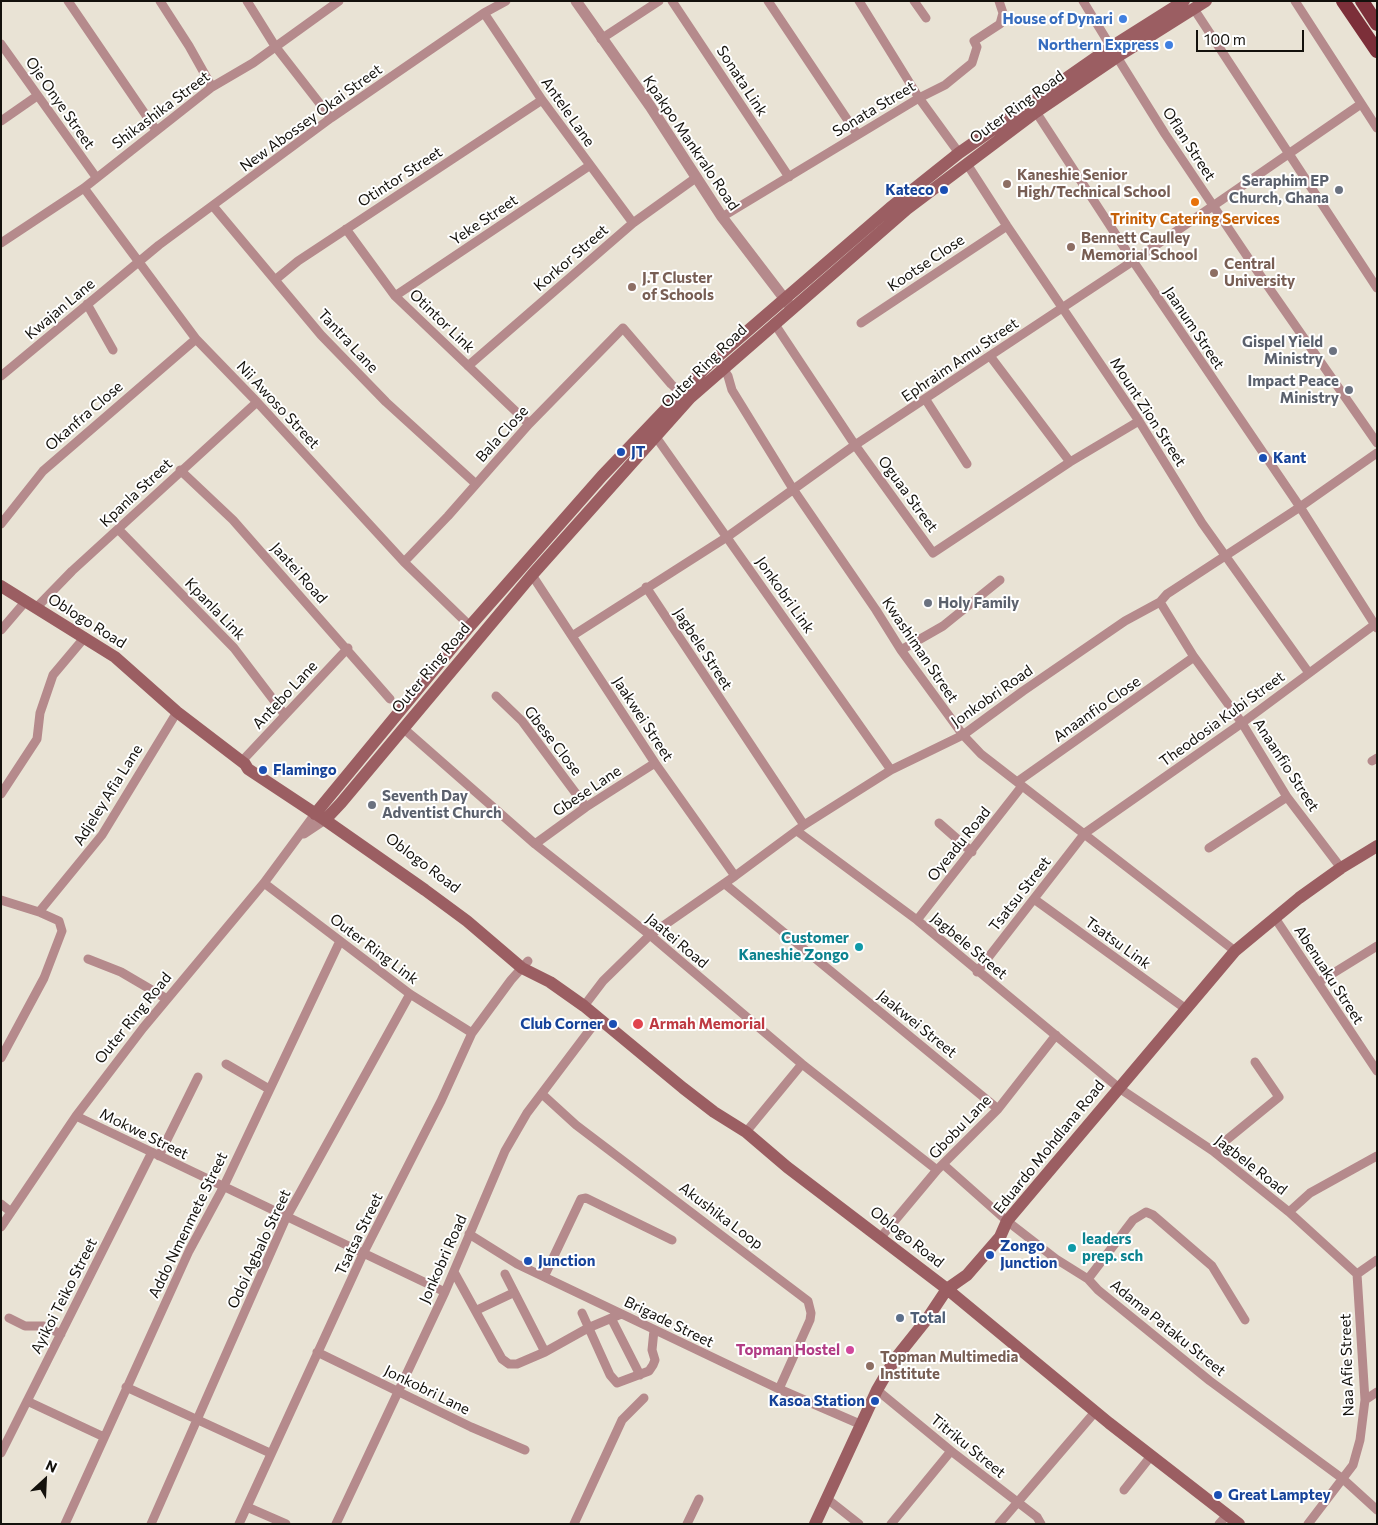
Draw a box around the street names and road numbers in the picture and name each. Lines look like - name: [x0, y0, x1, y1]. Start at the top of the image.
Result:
- street label: Sonata Link: [713, 42, 771, 120]
- street label: Oje Onye Street: [22, 54, 98, 152]
- street label: New Abossey Okai Street: [236, 60, 386, 176]
- street label: Shikashika Street: [109, 67, 213, 153]
- street label: Outer Ring Road: [966, 67, 1068, 147]
- street label: Kpakpo Mankralo Road: [639, 72, 743, 214]
- street label: Antele Lane: [538, 74, 598, 150]
- street label: Sonata Street: [829, 77, 919, 141]
- street label: Oflan Street: [1159, 104, 1219, 184]
- street label: Otintor Street: [354, 143, 446, 211]
- street label: Yeke Street: [447, 191, 521, 249]
- street label: Korkor Street: [530, 221, 612, 295]
- street label: Kootse Close: [884, 231, 968, 295]
- street label: Kwajan Lane: [22, 275, 98, 343]
- street label: Jaanum Street: [1160, 283, 1228, 373]
- street label: Otintor Link: [406, 285, 478, 357]
- street label: Tantra Lane: [314, 305, 382, 377]
- street label: Ephraim Amu Street: [898, 314, 1022, 406]
- street label: Outer Ring Road: [657, 321, 751, 411]
- street label: Mount Zion Street: [1106, 354, 1190, 470]
- street label: Nii Awoso Street: [233, 357, 323, 453]
- street label: Okanfra Close: [42, 377, 126, 455]
- street label: Bala Close: [472, 402, 532, 466]
- street label: Oguaa Street: [874, 452, 942, 536]
- street label: Kpanla Street: [96, 455, 176, 531]
- street label: Jaatei Road: [267, 539, 331, 607]
- street label: Jonkobri Link: [752, 553, 818, 637]
- street label: Kpanla Link: [181, 574, 249, 644]
- street label: Oblogo Road: [45, 590, 129, 652]
- street label: Kwashiman Street: [878, 594, 962, 706]
- street label: Jagbele Street: [670, 605, 736, 693]
- street label: Outer Ring Road: [388, 619, 474, 717]
- street label: Antebo Lane: [249, 657, 321, 733]
- street label: Jonkobri Road: [948, 661, 1036, 731]
- street label: Theodosia Kubi Street: [1156, 668, 1288, 770]
- street label: Anaanfio Close: [1050, 672, 1144, 746]
- street label: Jaakwei Street: [609, 673, 677, 765]
- street label: Gbese Close: [520, 703, 586, 779]
- street label: Anaanfio Street: [1249, 715, 1323, 815]
- street label: Adjeley Afia Lane: [70, 741, 146, 849]
- street label: Gbese Lane: [549, 762, 625, 820]
- street label: Oyeadu Road: [924, 803, 994, 885]
- street label: Oblogo Road: [382, 829, 464, 897]
- street label: Tsatsu Street: [985, 853, 1055, 935]
- street label: Jagbele Street: [927, 909, 1011, 983]
- street label: Outer Ring Link: [326, 910, 422, 988]
- street label: Jaatei Road: [642, 910, 712, 972]
- street label: Tsatsu Link: [1082, 913, 1154, 973]
- street label: Abenuaku Street: [1290, 922, 1368, 1028]
- street label: Outer Ring Road: [91, 969, 175, 1067]
- street label: Jaakwei Street: [874, 986, 960, 1062]
- street label: Eduardo Mohdlana Road: [990, 1077, 1108, 1217]
- street label: Gbobu Lane: [925, 1091, 995, 1163]
- street label: Mokwe Street: [97, 1105, 191, 1163]
- street label: Jagbele Road: [1211, 1131, 1291, 1199]
- street label: Addo Nmenmete Street: [145, 1149, 231, 1301]
- street label: Akushika Loop: [676, 1179, 766, 1253]
- street label: Odoi Agbalo Street: [223, 1187, 295, 1311]
- street label: Tsatsa Street: [331, 1190, 387, 1278]
- street label: Oblogo Road: [866, 1203, 948, 1271]
- street label: Jonkobri Road: [415, 1212, 471, 1306]
- street label: Ayikoi Teiko Street: [27, 1235, 101, 1357]
- street label: Adama Pataku Street: [1107, 1276, 1229, 1380]
- street label: Brigade Street: [621, 1293, 717, 1351]
- street label: Naa Afie Street: [1336, 1313, 1358, 1417]
- street label: Jonkobri Lane: [381, 1361, 473, 1419]
- street label: Titriku Street: [927, 1410, 1009, 1482]

